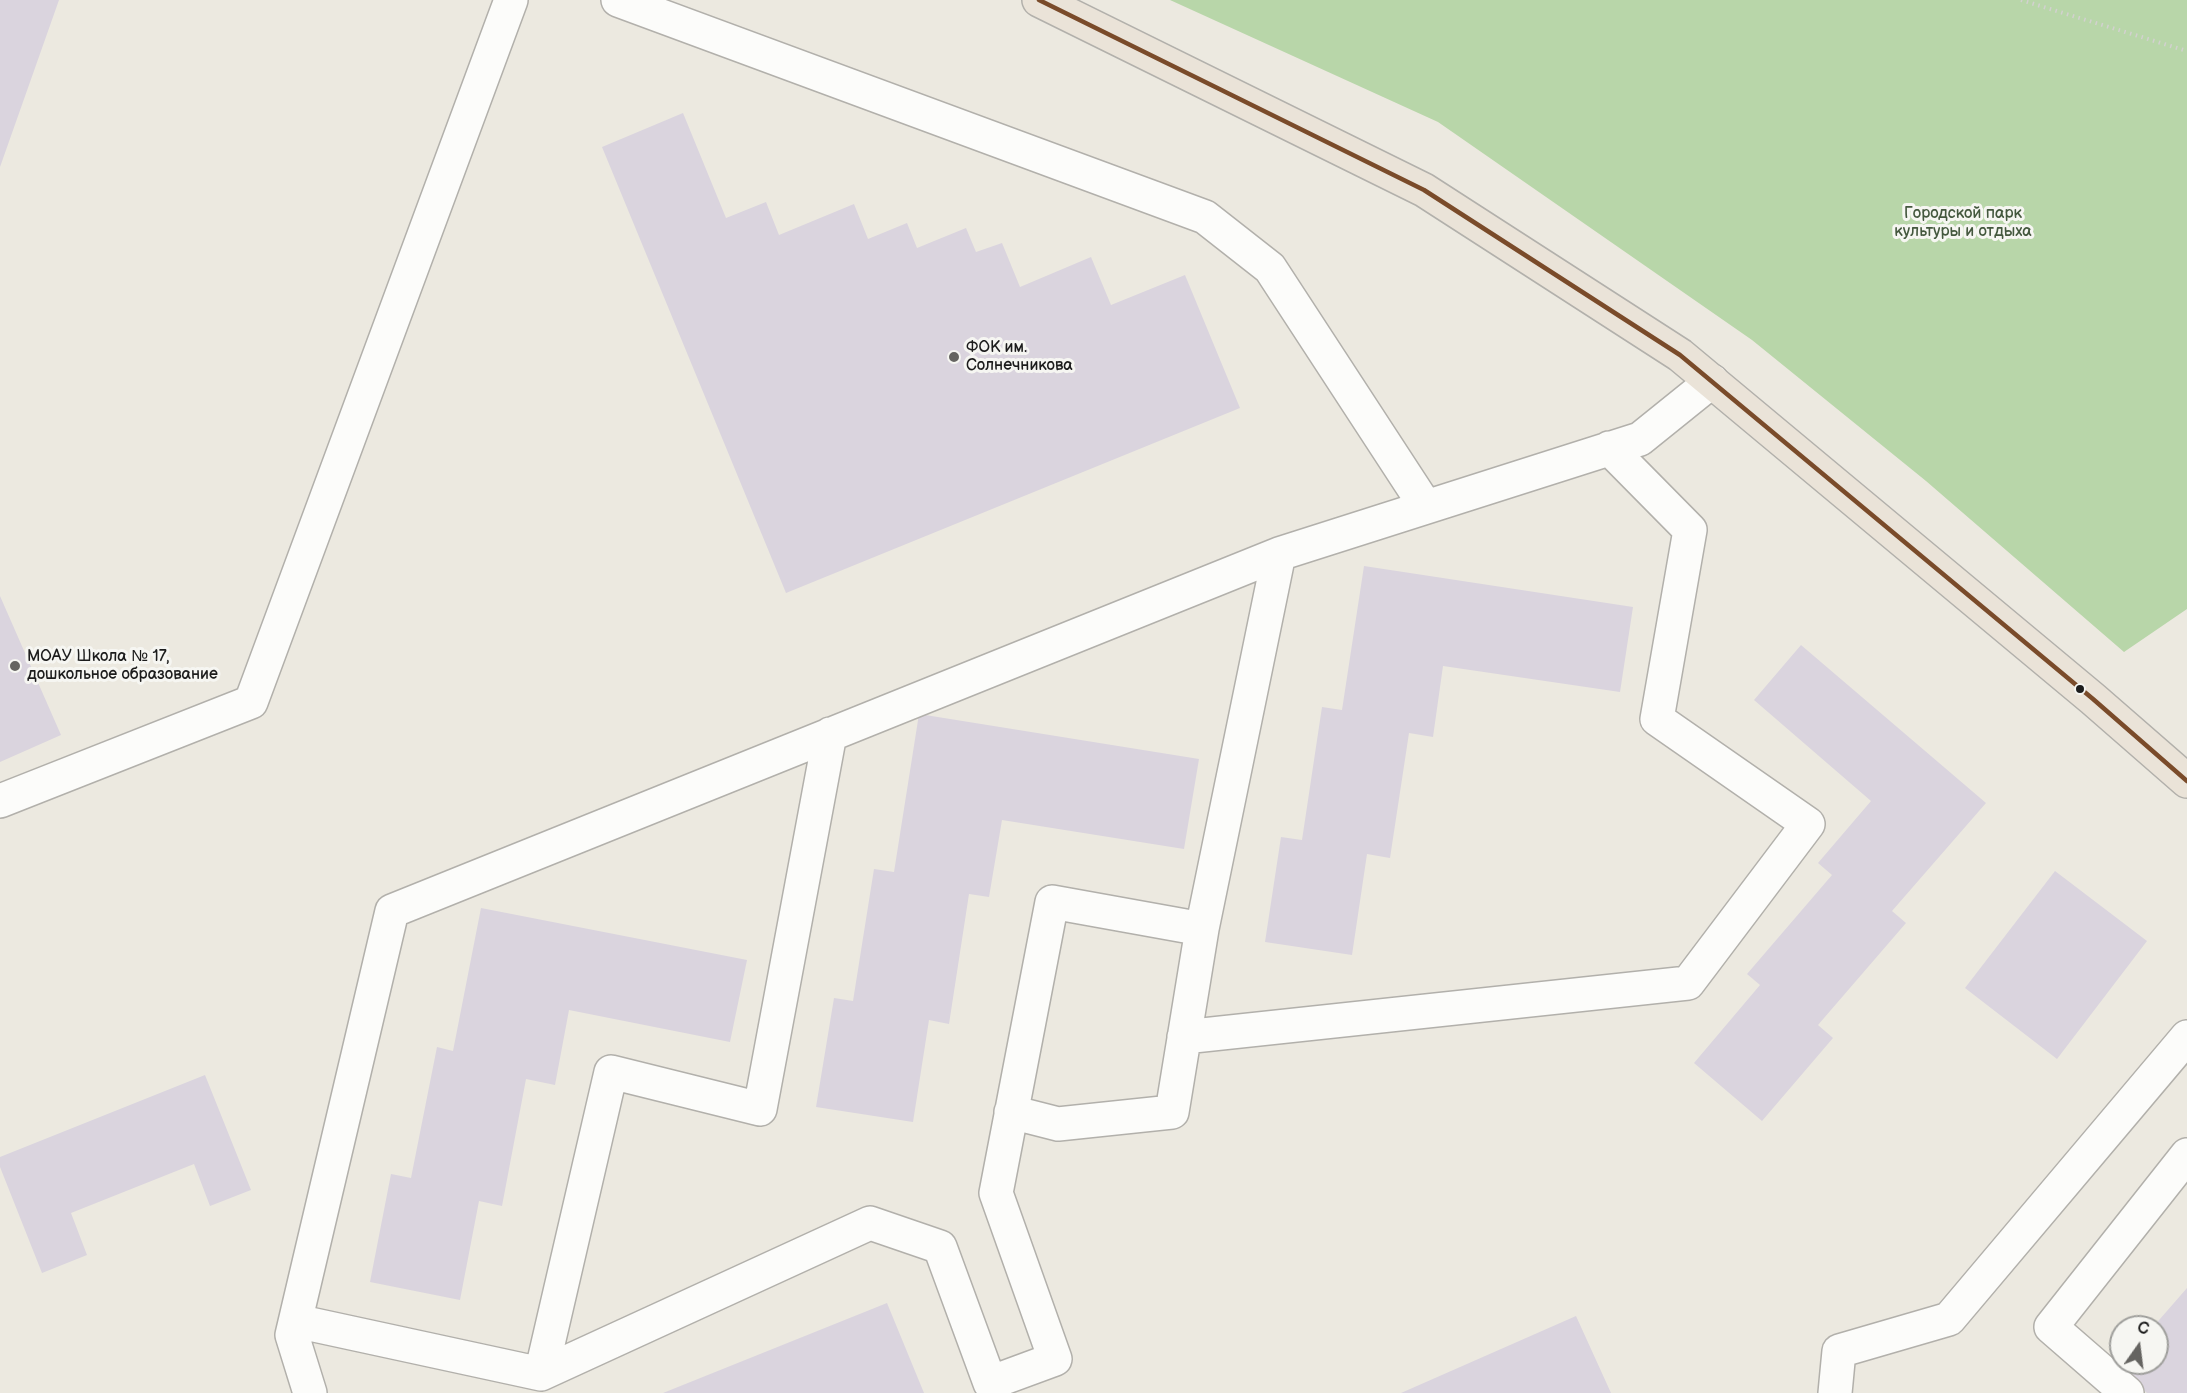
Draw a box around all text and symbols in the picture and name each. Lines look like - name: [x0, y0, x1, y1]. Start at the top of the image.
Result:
- park label: Городской парк культуры и отдыха: [1894, 204, 2032, 242]
- place label: ФОК им. Солнечникова: [966, 338, 1073, 376]
- marker: ФОК им. Солнечникова: [947, 350, 961, 364]
- place label: МОАУ Школа № 17, дошкольное образование: [27, 647, 218, 685]
- marker: МОАУ Школа № 17, дошкольное образование: [8, 659, 22, 673]
- unlabelled marker: [2074, 683, 2086, 695]
- north arrow: [2109, 1315, 2169, 1375]
- text: С: [2135, 1318, 2151, 1340]

